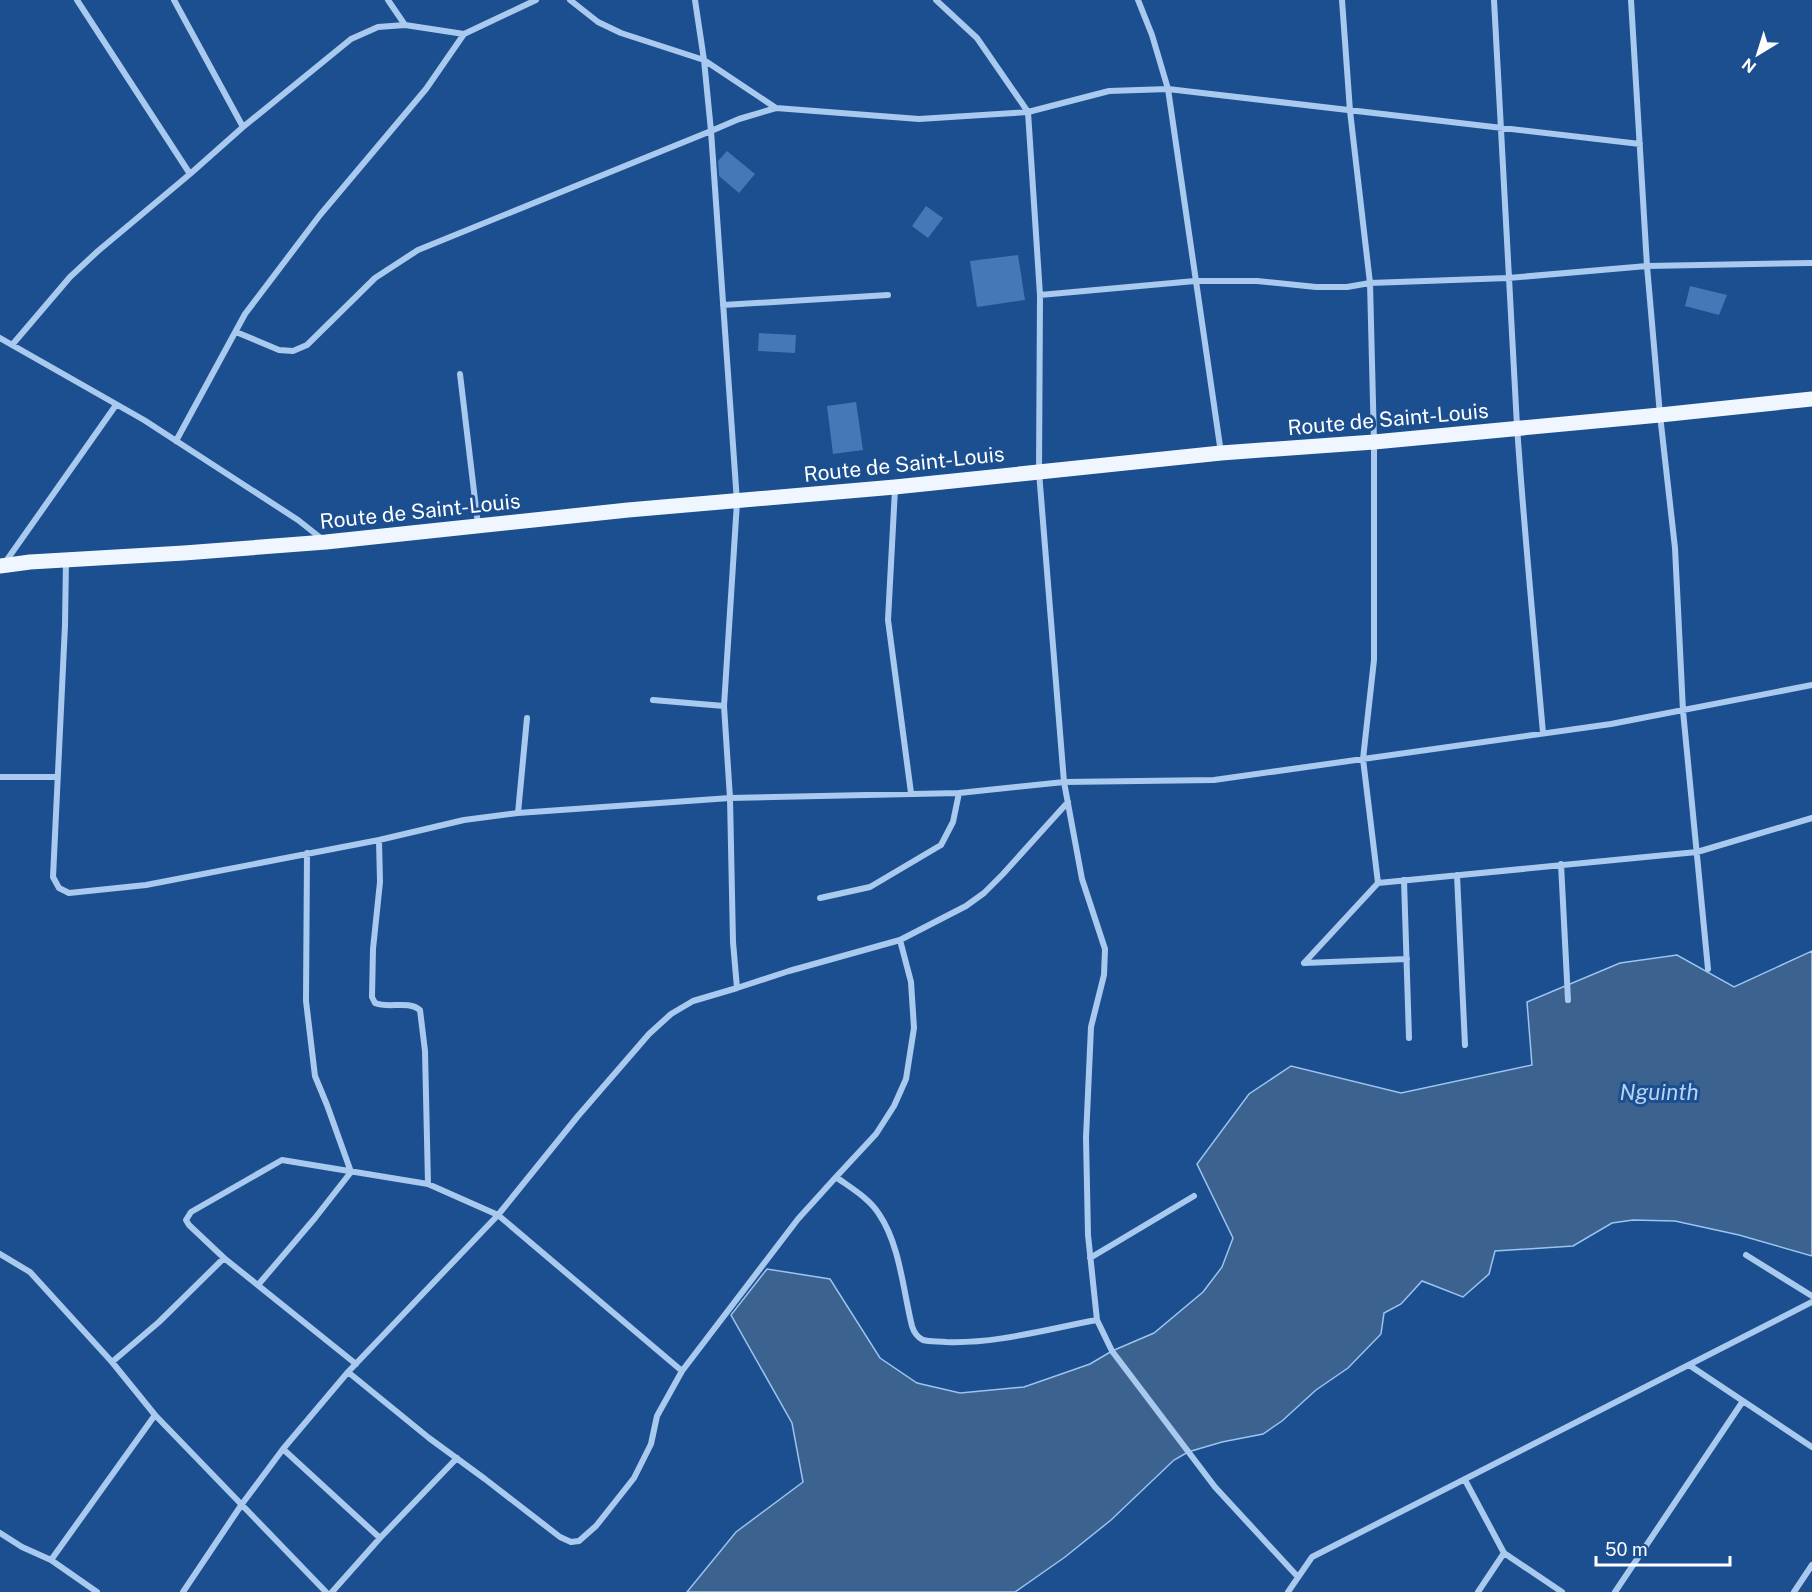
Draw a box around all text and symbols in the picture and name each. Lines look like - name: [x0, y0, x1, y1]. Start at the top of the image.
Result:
- north arrow: [1728, 24, 1788, 84]
- text: N: [1738, 54, 1760, 77]
- street label: Route de Saint-Louis: [1286, 398, 1490, 440]
- street label: Route de Saint-Louis: [802, 441, 1006, 487]
- street label: Route de Saint-Louis: [318, 488, 522, 534]
- water label: Nguinth: [1619, 1079, 1699, 1105]
- scale bar: [1596, 1529, 1730, 1567]
- text: 50 m: [1605, 1539, 1648, 1560]

